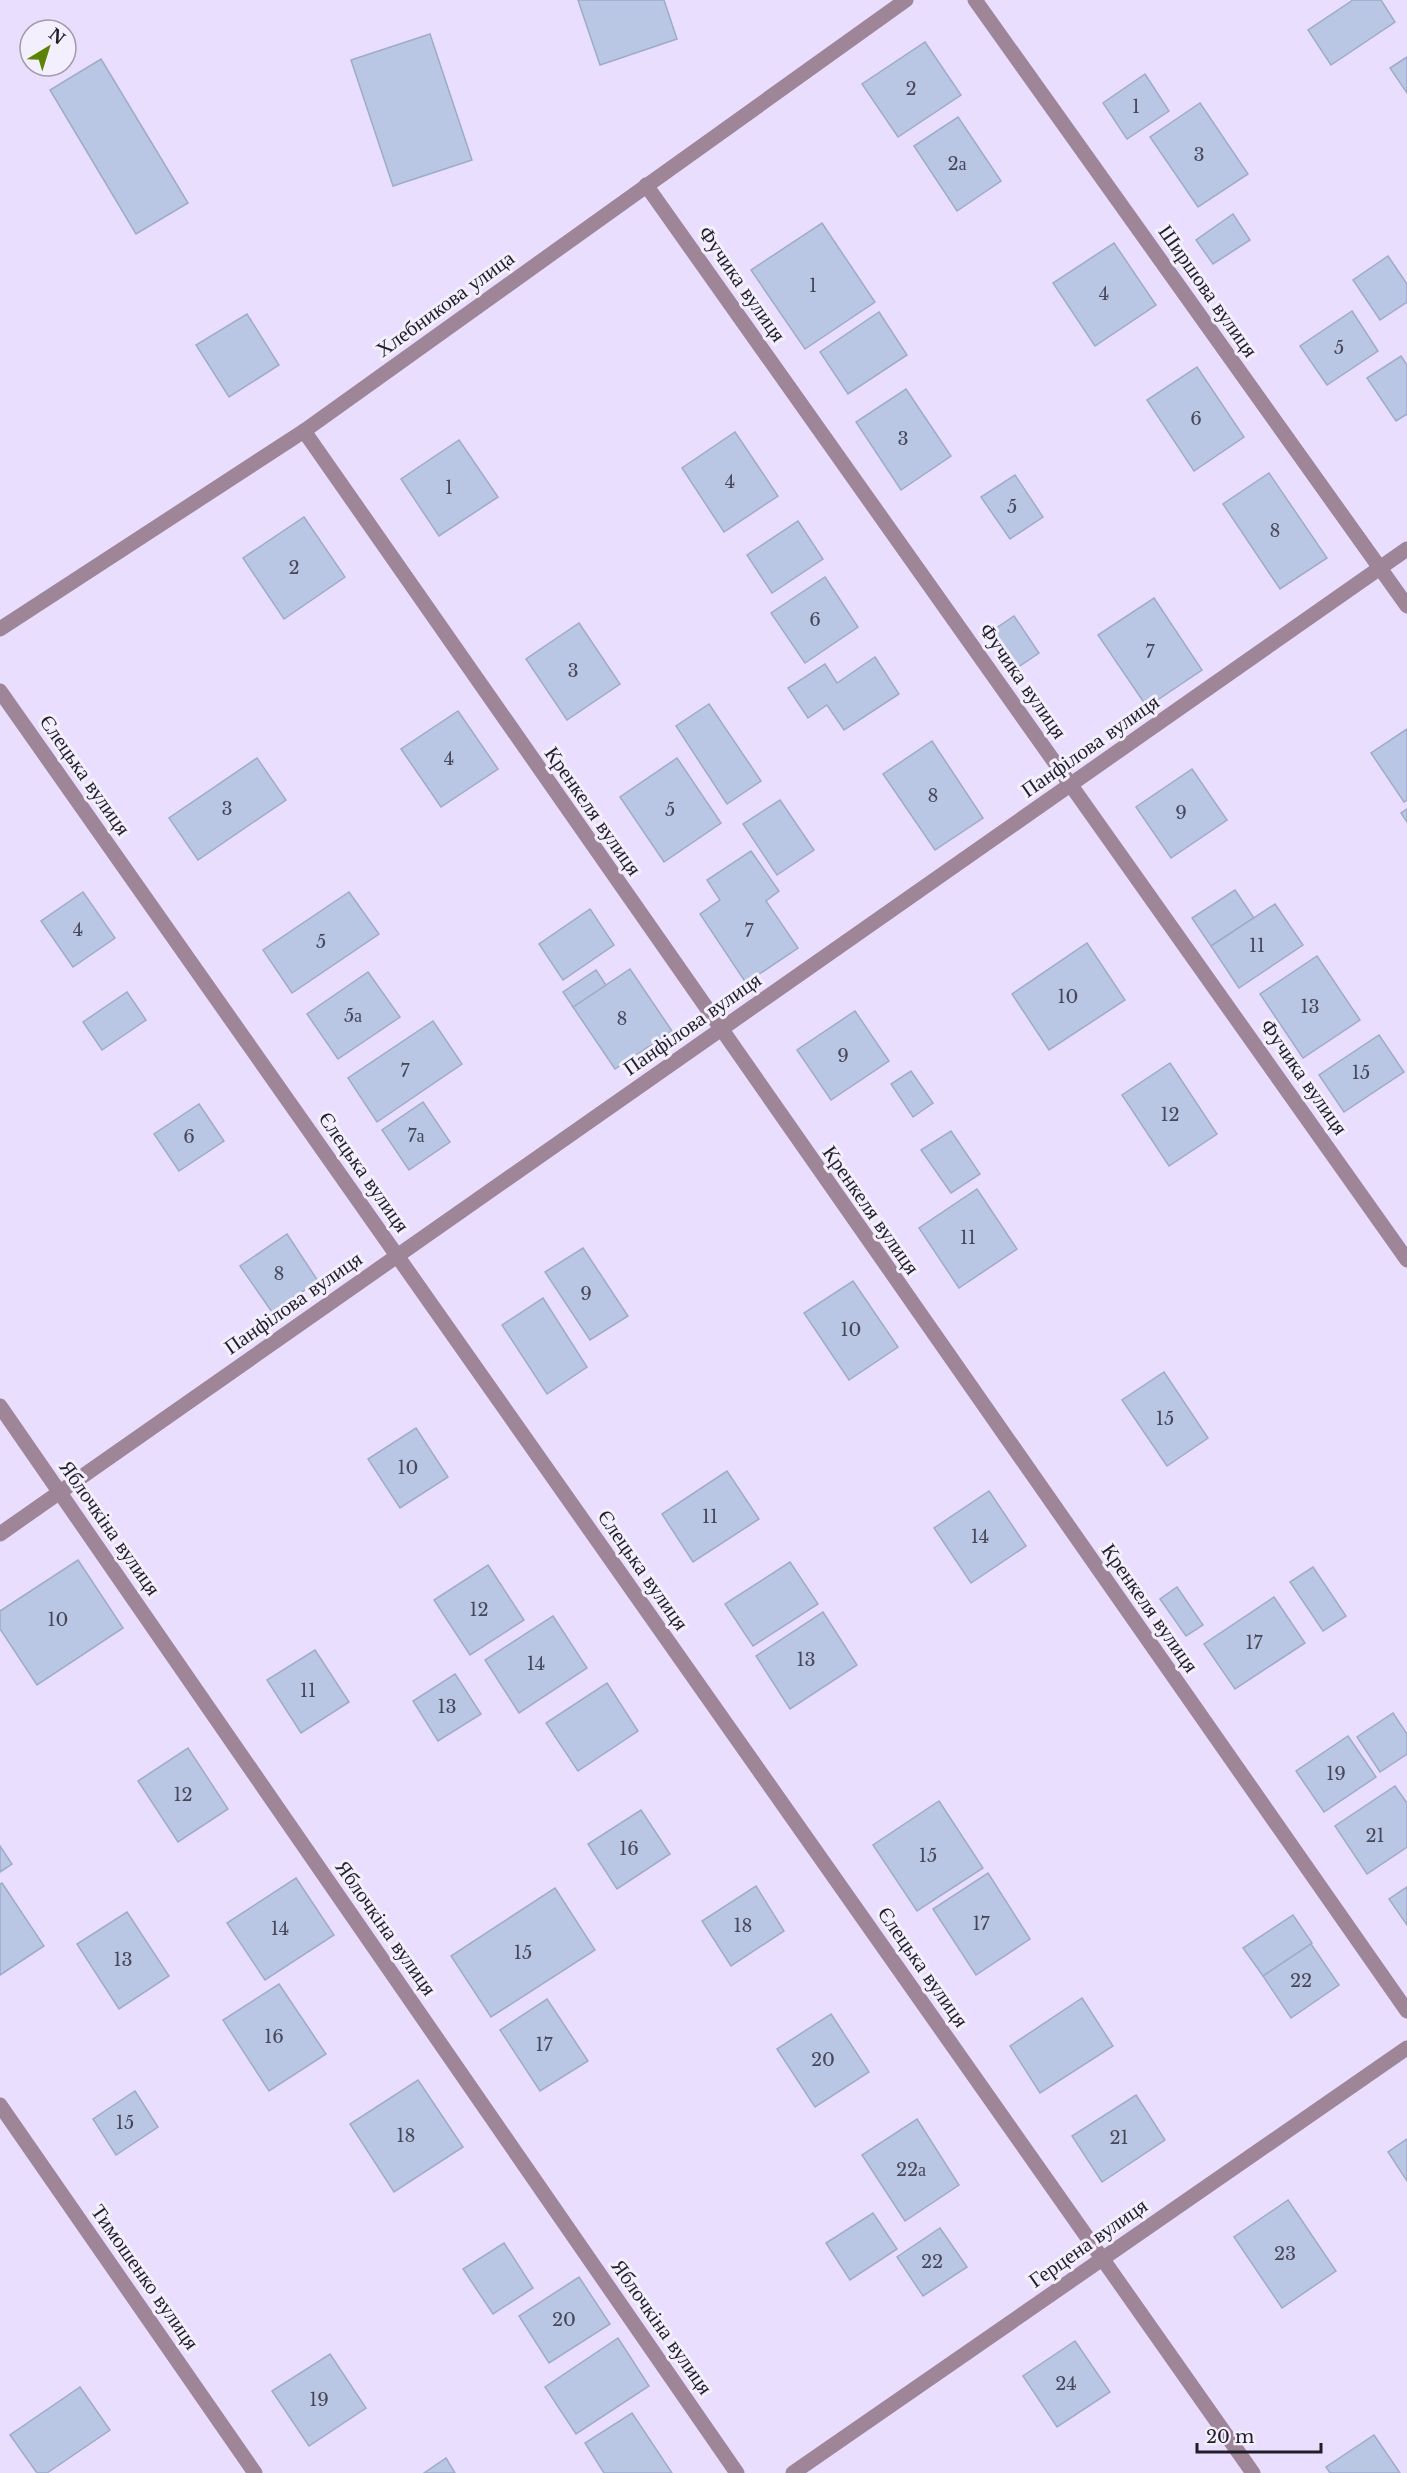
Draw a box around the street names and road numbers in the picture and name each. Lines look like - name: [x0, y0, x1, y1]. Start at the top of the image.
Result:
- street label: Ширшова вулиця: [1153, 220, 1264, 363]
- street label: Фучика вулиця: [692, 221, 792, 347]
- street label: Хлебникова улица: [371, 245, 520, 363]
- street label: Фучика вулиця: [973, 618, 1073, 744]
- street label: Панфілова вулиця: [1016, 689, 1164, 803]
- street label: Єлецька вулиця: [34, 710, 136, 841]
- street label: Кренкеля вулиця: [539, 741, 647, 881]
- street label: Панфілова вулиця: [618, 967, 766, 1081]
- street label: Фучика вулиця: [1254, 1014, 1354, 1140]
- street label: Єлецька вулиця: [313, 1107, 415, 1238]
- street label: Кренкеля вулиця: [817, 1140, 925, 1280]
- street label: Панфілова вулиця: [219, 1246, 367, 1360]
- street label: Яблочкіна вулиця: [54, 1455, 166, 1601]
- street label: Єлецька вулиця: [592, 1505, 694, 1636]
- street label: Кренкеля вулиця: [1096, 1538, 1204, 1678]
- street label: Яблочкіна вулиця: [330, 1855, 442, 2001]
- street label: Єлецька вулиця: [872, 1902, 974, 2033]
- street label: Герцена вулиця: [1024, 2192, 1153, 2293]
- street label: Тимошенко вулиця: [85, 2199, 205, 2355]
- street label: Яблочкіна вулиця: [606, 2254, 718, 2400]

